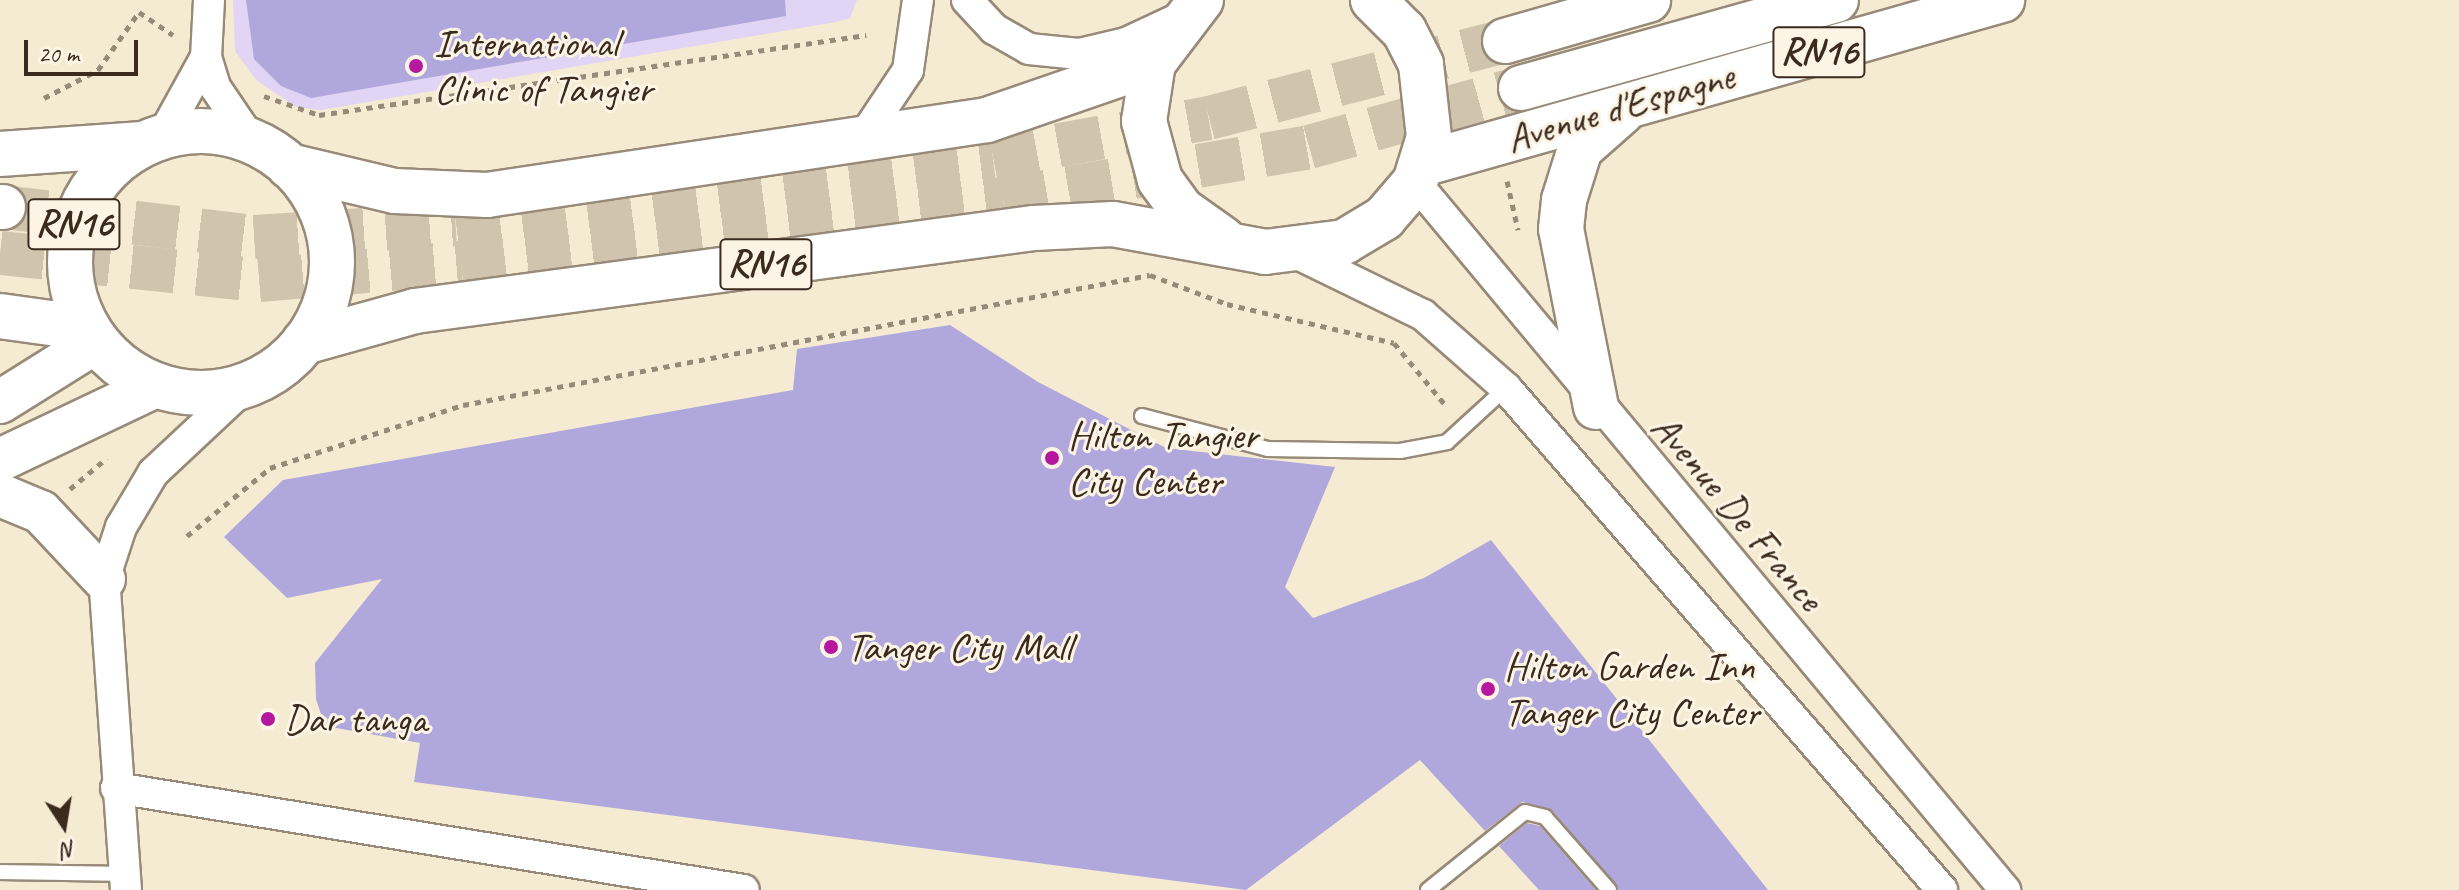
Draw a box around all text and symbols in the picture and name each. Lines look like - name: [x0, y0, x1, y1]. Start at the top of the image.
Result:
- road number: RN16: [1771, 18, 1867, 86]
- place label: International Clinic of Tangier: [434, 19, 652, 113]
- scale bar: [28, 24, 142, 74]
- text: 20 m: [38, 39, 79, 69]
- street label: Avenue d'Espagne: [1501, 52, 1739, 162]
- marker: International Clinic of Tangier: [405, 55, 427, 77]
- road number: RN16: [26, 190, 122, 258]
- road number: RN16: [718, 230, 814, 298]
- street label: Avenue De France: [1641, 403, 1835, 621]
- place label: Hilton Tangier City Center: [1068, 411, 1259, 505]
- marker: Hilton Tangier City Center: [1043, 449, 1061, 467]
- place label: Tanger City Mall: [847, 623, 1071, 671]
- marker: Tanger City Mall: [822, 638, 840, 656]
- place label: Hilton Garden Inn Tanger City Center: [1504, 642, 1759, 736]
- marker: Hilton Garden Inn Tanger City Center: [1479, 680, 1497, 698]
- place label: Dar tanga: [284, 695, 428, 743]
- marker: Dar tanga: [259, 710, 277, 728]
- north arrow: [24, 786, 104, 866]
- text: N: [59, 834, 79, 865]

